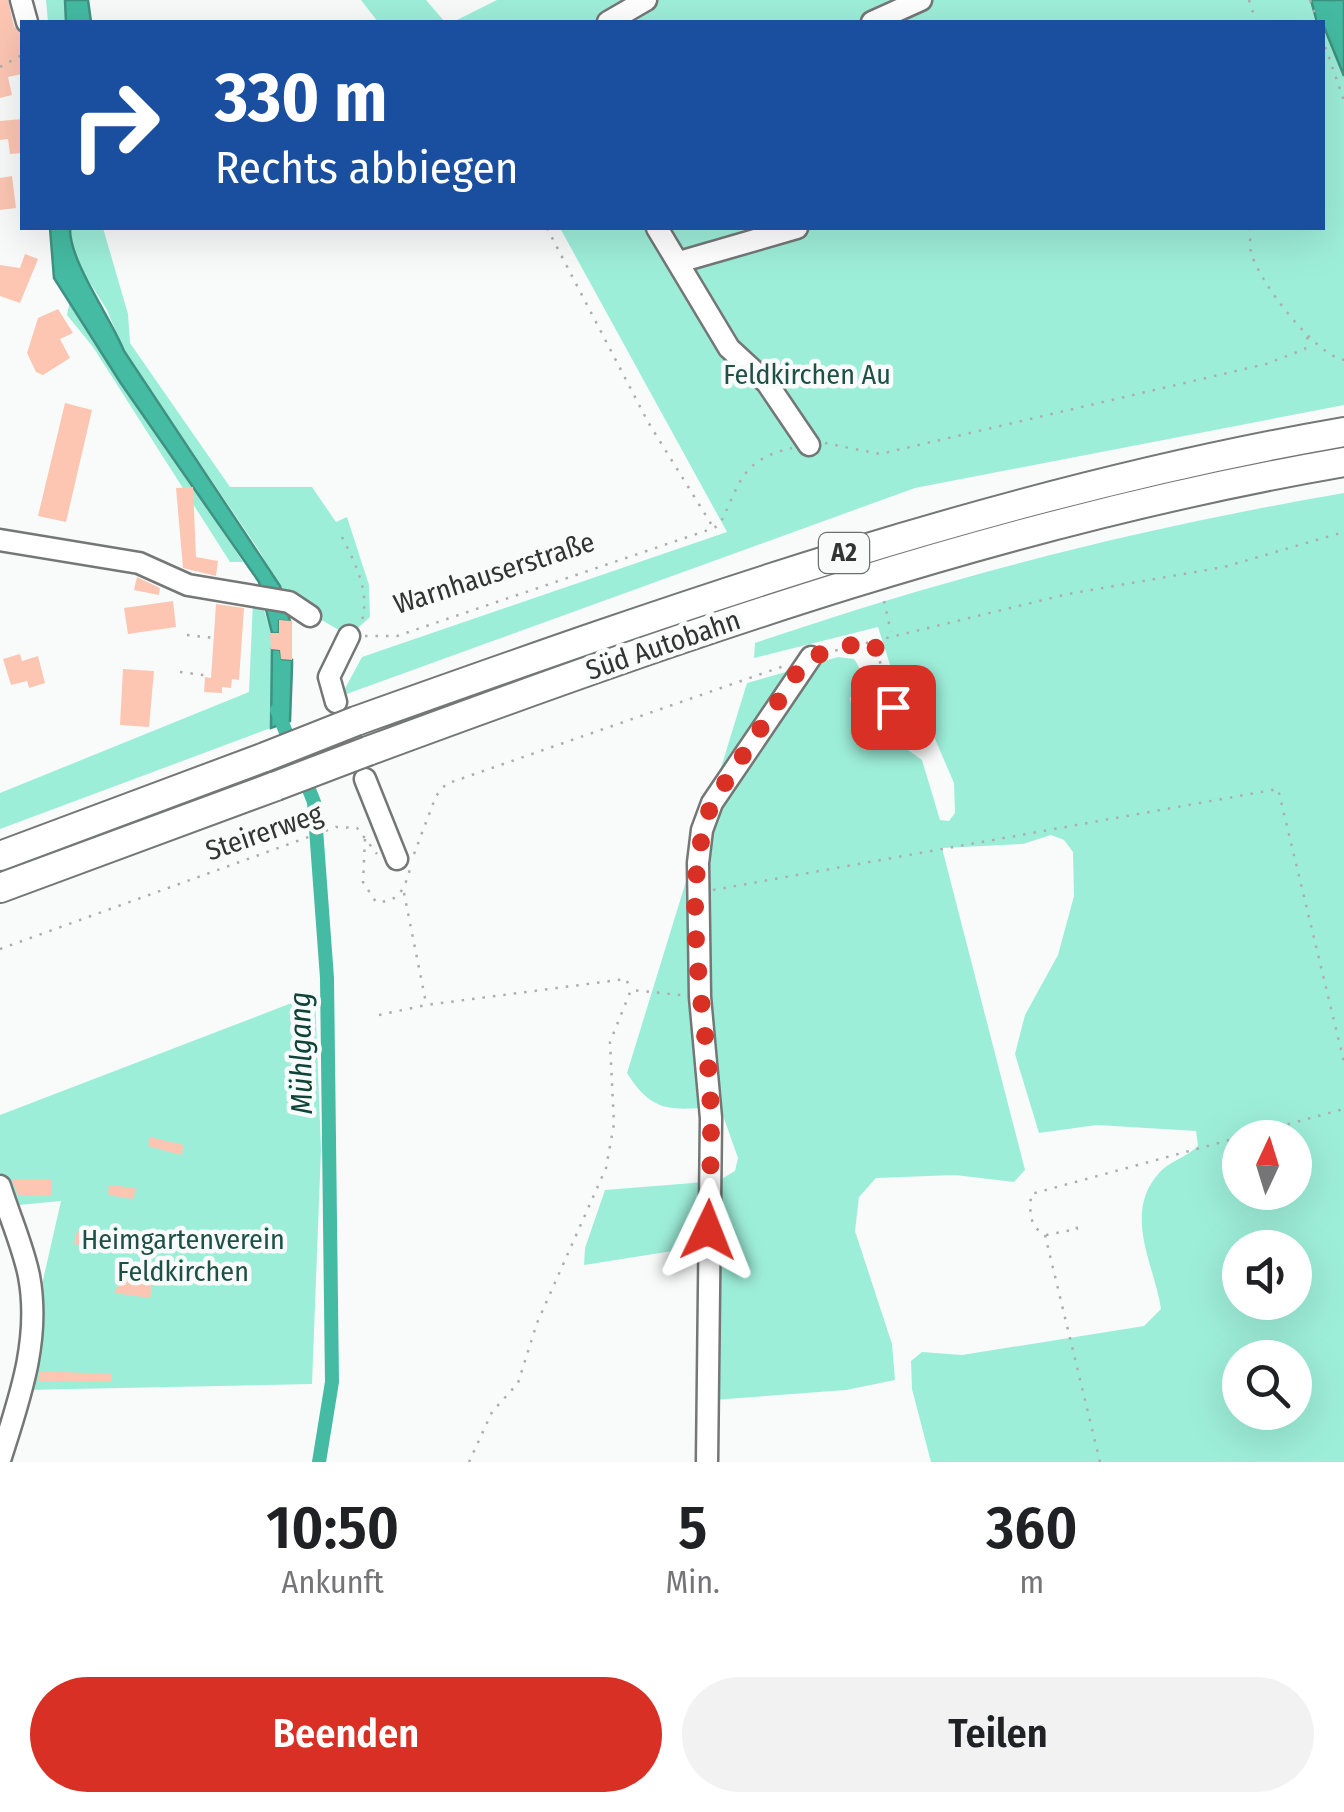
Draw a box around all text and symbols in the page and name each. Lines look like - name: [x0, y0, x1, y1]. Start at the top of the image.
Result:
- text: 330 m: [215, 56, 387, 140]
- icon: right: [50, 60, 180, 190]
- text: Rechts abbiegen: [215, 141, 518, 195]
- park label: Feldkirchen Au: [723, 358, 891, 391]
- street label: Warnhauserstraße: [389, 525, 599, 621]
- road number: A2: [819, 533, 869, 573]
- street label: Süd Autobahn: [582, 603, 744, 687]
- pin: [851, 665, 936, 750]
- icon: arrive: [866, 680, 921, 735]
- street label: Steirerweg: [201, 796, 328, 867]
- water label: Mühlgang: [282, 991, 320, 1115]
- north arrow: [1222, 1120, 1312, 1210]
- map controls: [1222, 1120, 1312, 1430]
- position arrow: [656, 1178, 760, 1282]
- park label: Heimgartenverein Feldkirchen: [81, 1223, 285, 1288]
- button: sound: [1222, 1230, 1312, 1320]
- button: search: [1222, 1340, 1312, 1430]
- text: 10:50: [266, 1492, 399, 1564]
- text: 5: [678, 1492, 707, 1564]
- text: 360: [986, 1492, 1078, 1564]
- text: Ankunft: [282, 1563, 384, 1601]
- text: Min.: [665, 1563, 720, 1601]
- text: m: [1020, 1563, 1044, 1601]
- button: Beenden: [30, 1677, 662, 1792]
- button: Teilen: [682, 1677, 1314, 1792]

